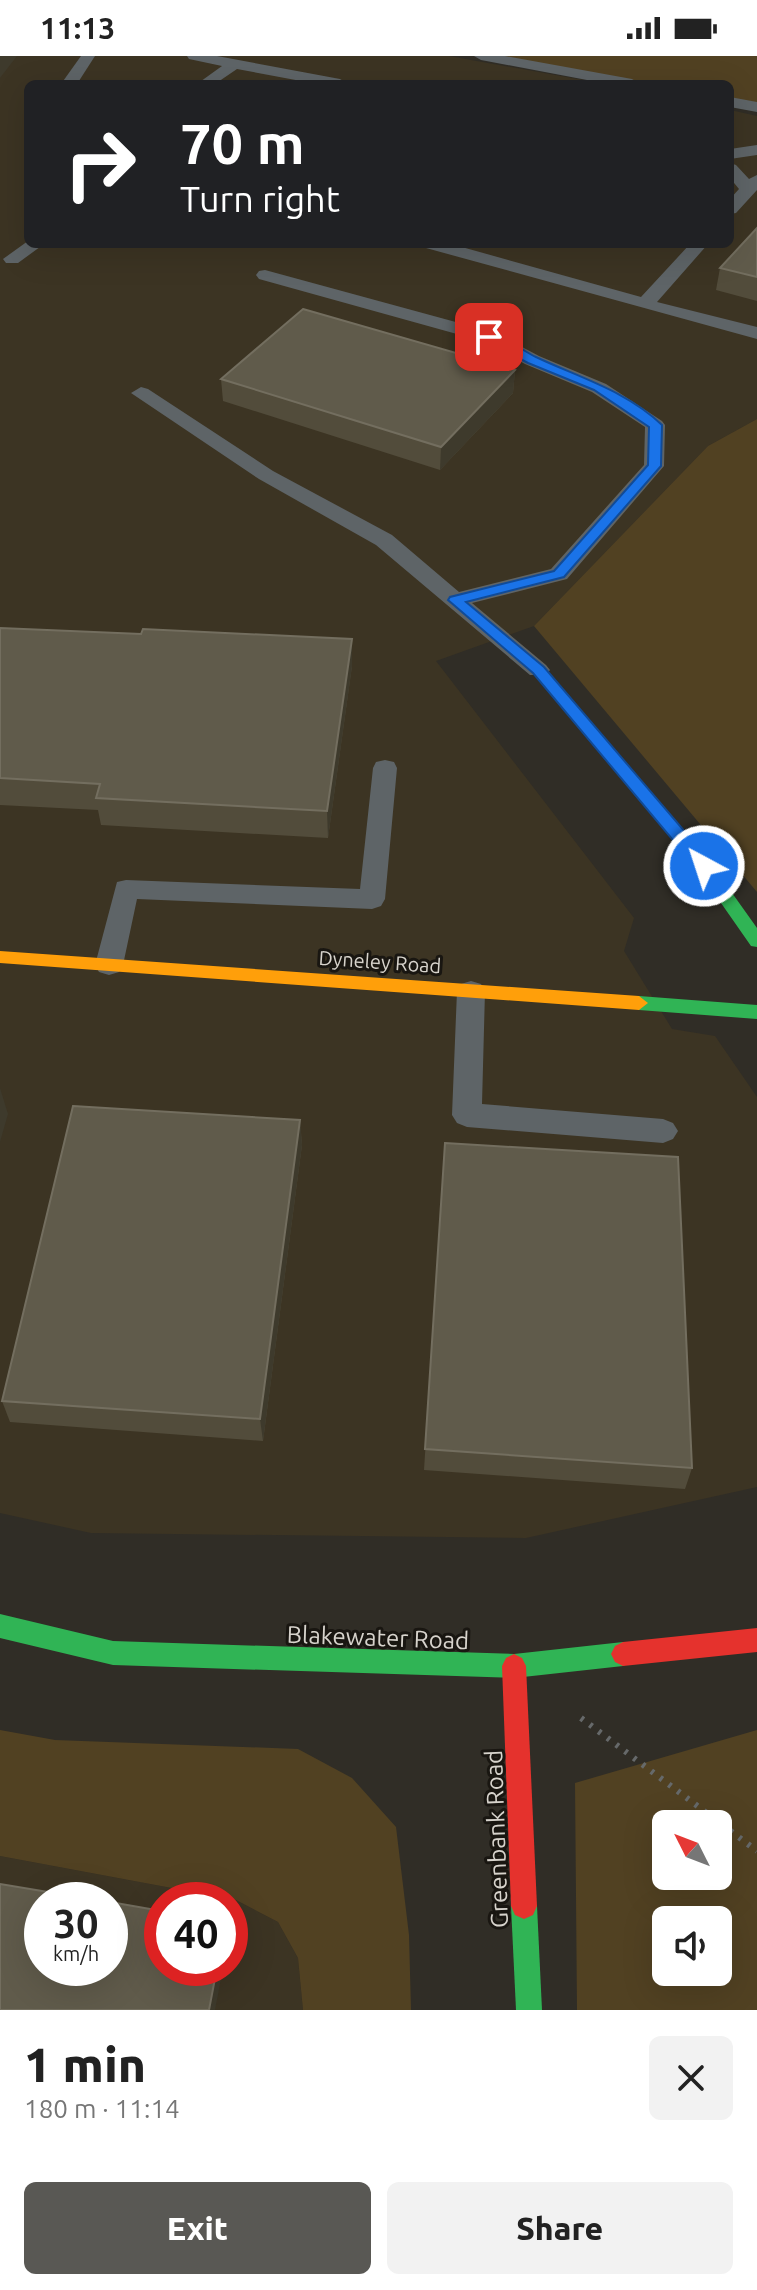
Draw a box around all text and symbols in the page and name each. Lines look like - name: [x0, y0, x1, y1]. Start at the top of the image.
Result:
- text: 11:13: [40, 11, 115, 45]
- icon: right: [48, 112, 152, 216]
- text: 70 m: [180, 112, 305, 175]
- text: Turn right: [180, 178, 340, 219]
- pin: [455, 303, 523, 371]
- icon: arrive: [467, 315, 511, 359]
- position arrow: [662, 824, 746, 908]
- street label: Dyneley Road: [318, 946, 442, 977]
- street label: Blakewater Road: [286, 1621, 470, 1654]
- street label: Greenbank Road: [480, 1749, 513, 1929]
- north arrow: [652, 1810, 732, 1890]
- map controls: [652, 1810, 732, 1986]
- speed limit sign: 40: [144, 1882, 248, 1986]
- text: 30: [53, 1901, 99, 1946]
- button: sound: [652, 1906, 732, 1986]
- text: km/h: [53, 1942, 99, 1965]
- button: close: [649, 2036, 733, 2120]
- text: 1 min: [24, 2037, 146, 2091]
- text: 180 m · 11:14: [24, 2094, 180, 2123]
- button: Exit: [24, 2182, 371, 2274]
- button: Share: [387, 2182, 733, 2274]

